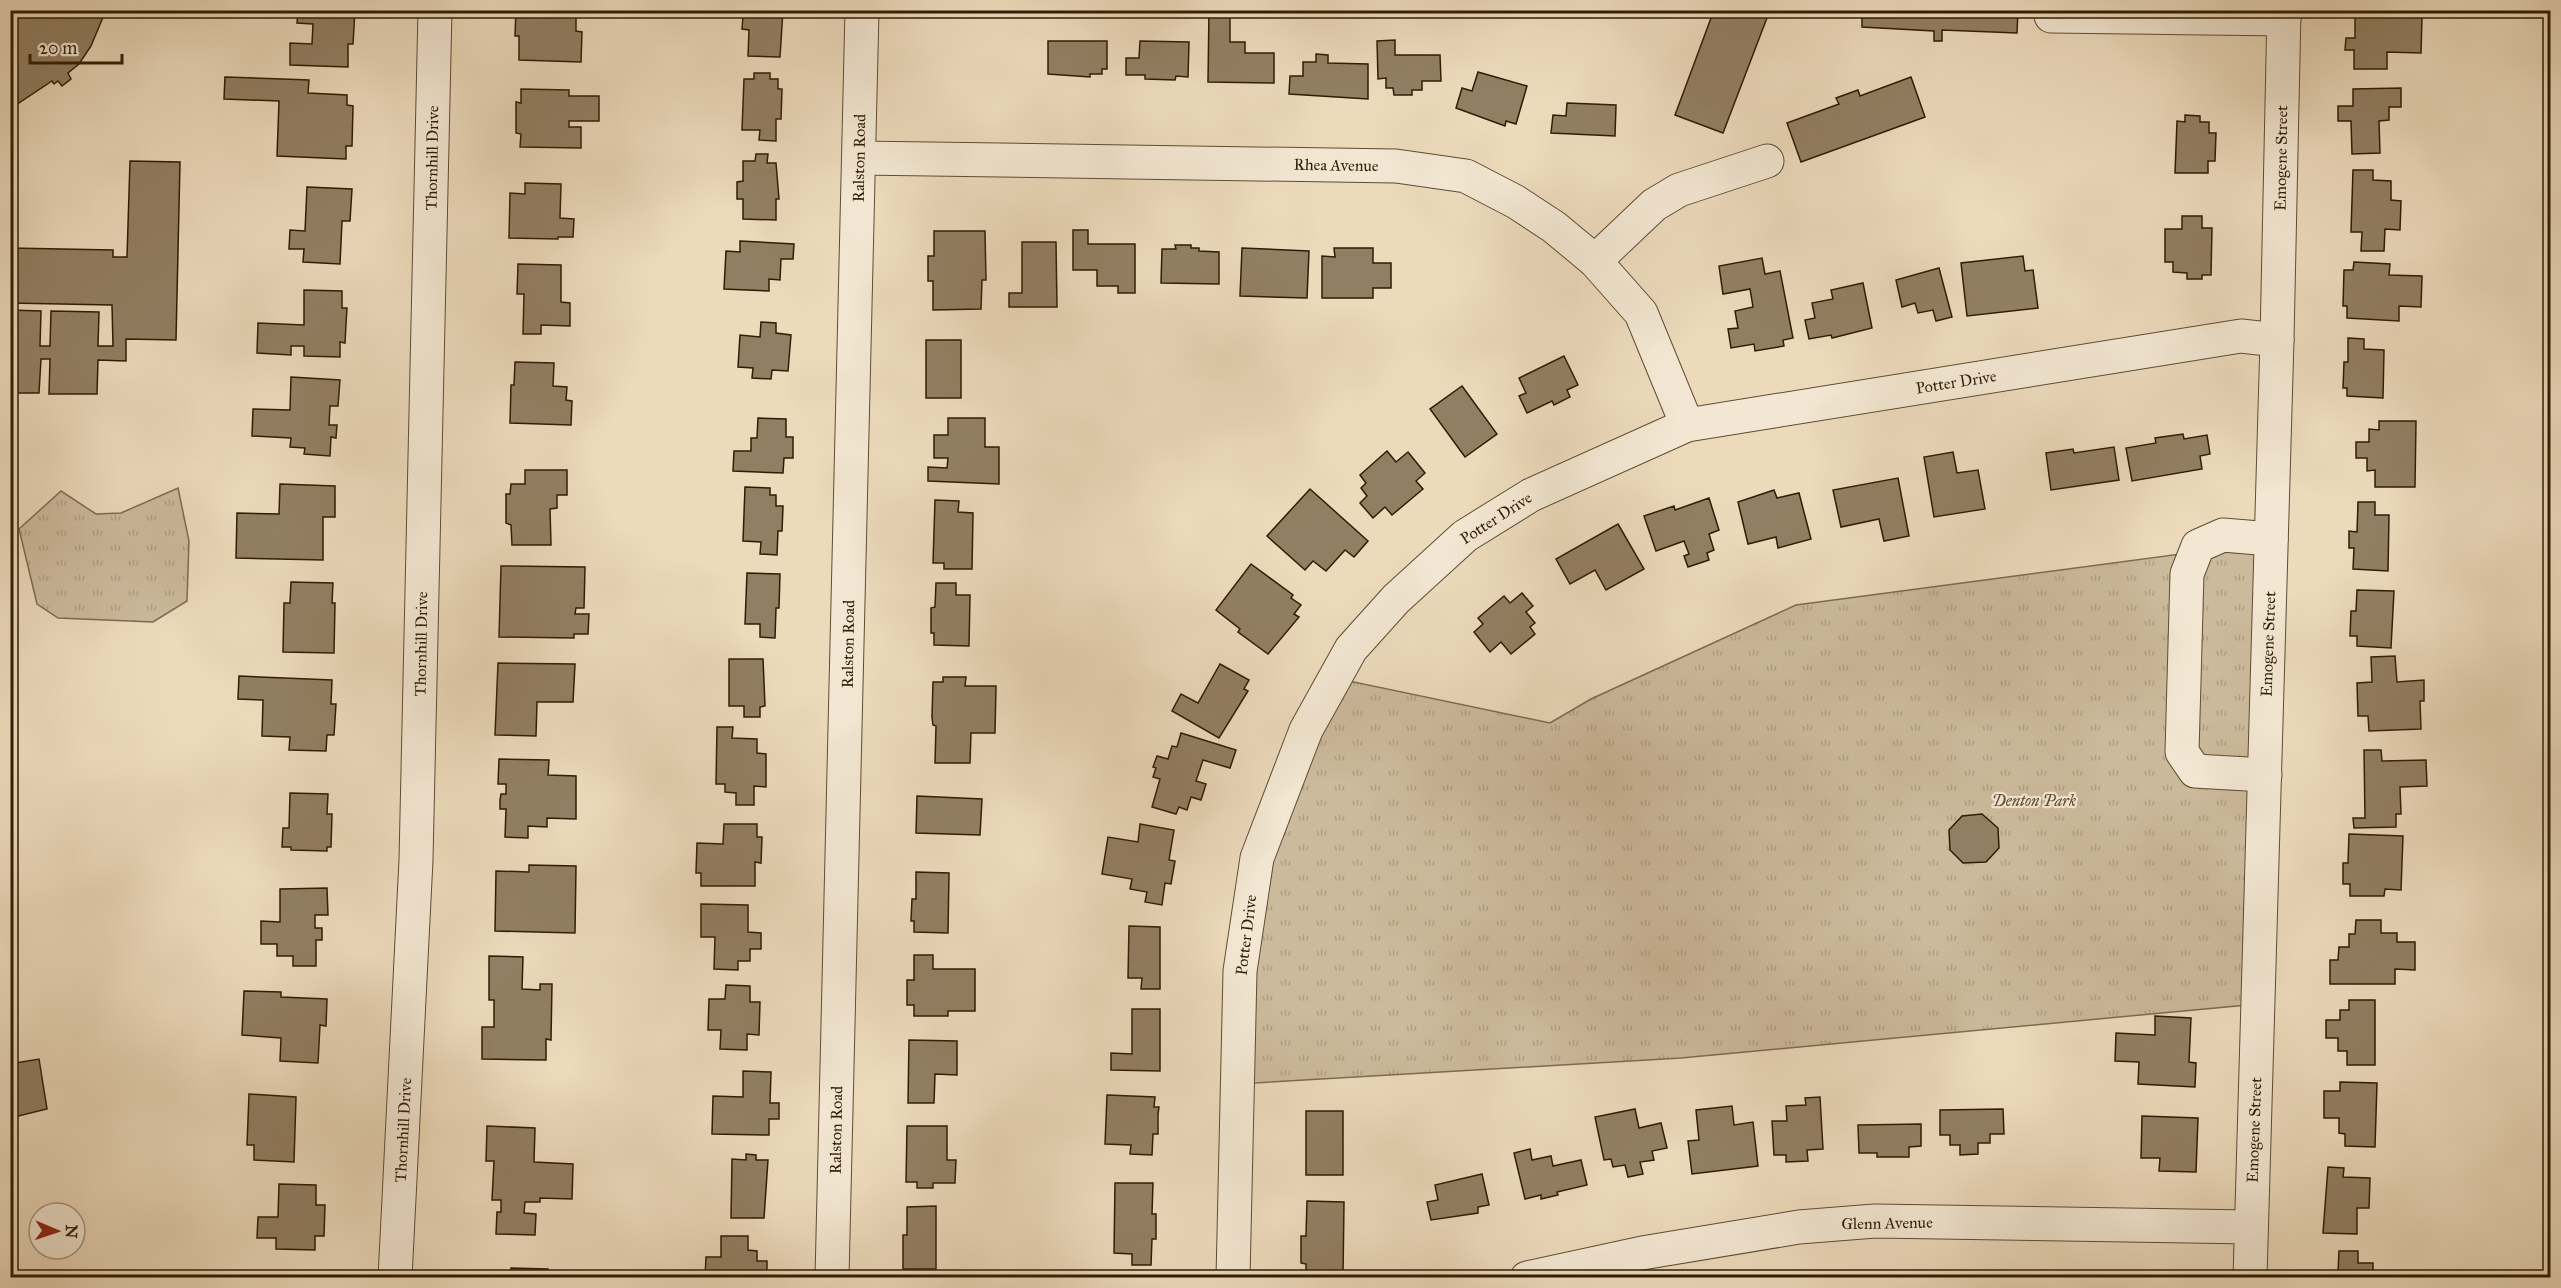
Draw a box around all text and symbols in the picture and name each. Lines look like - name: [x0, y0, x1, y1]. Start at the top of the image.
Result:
- scale bar: [30, 27, 122, 65]
- text: 20 m: [39, 37, 77, 59]
- street label: Thornhill Drive: [422, 105, 442, 211]
- street label: Emogene Street: [2271, 105, 2292, 211]
- street label: Ralston Road: [849, 114, 869, 202]
- street label: Rhea Avenue: [1293, 155, 1379, 175]
- street label: Potter Drive: [1914, 366, 1998, 398]
- street label: Potter Drive: [1457, 488, 1536, 548]
- street label: Thornhill Drive: [411, 591, 431, 697]
- street label: Emogene Street: [2257, 591, 2280, 697]
- street label: Ralston Road: [838, 600, 858, 688]
- park label: Denton Park: [1992, 791, 2076, 810]
- street label: Potter Drive: [1232, 893, 1260, 977]
- street label: Thornhill Drive: [391, 1077, 415, 1183]
- street label: Emogene Street: [2243, 1077, 2266, 1183]
- street label: Ralston Road: [826, 1086, 846, 1174]
- north arrow: [27, 1201, 87, 1261]
- street label: Glenn Avenue: [1841, 1213, 1933, 1233]
- text: N: [62, 1224, 81, 1239]

